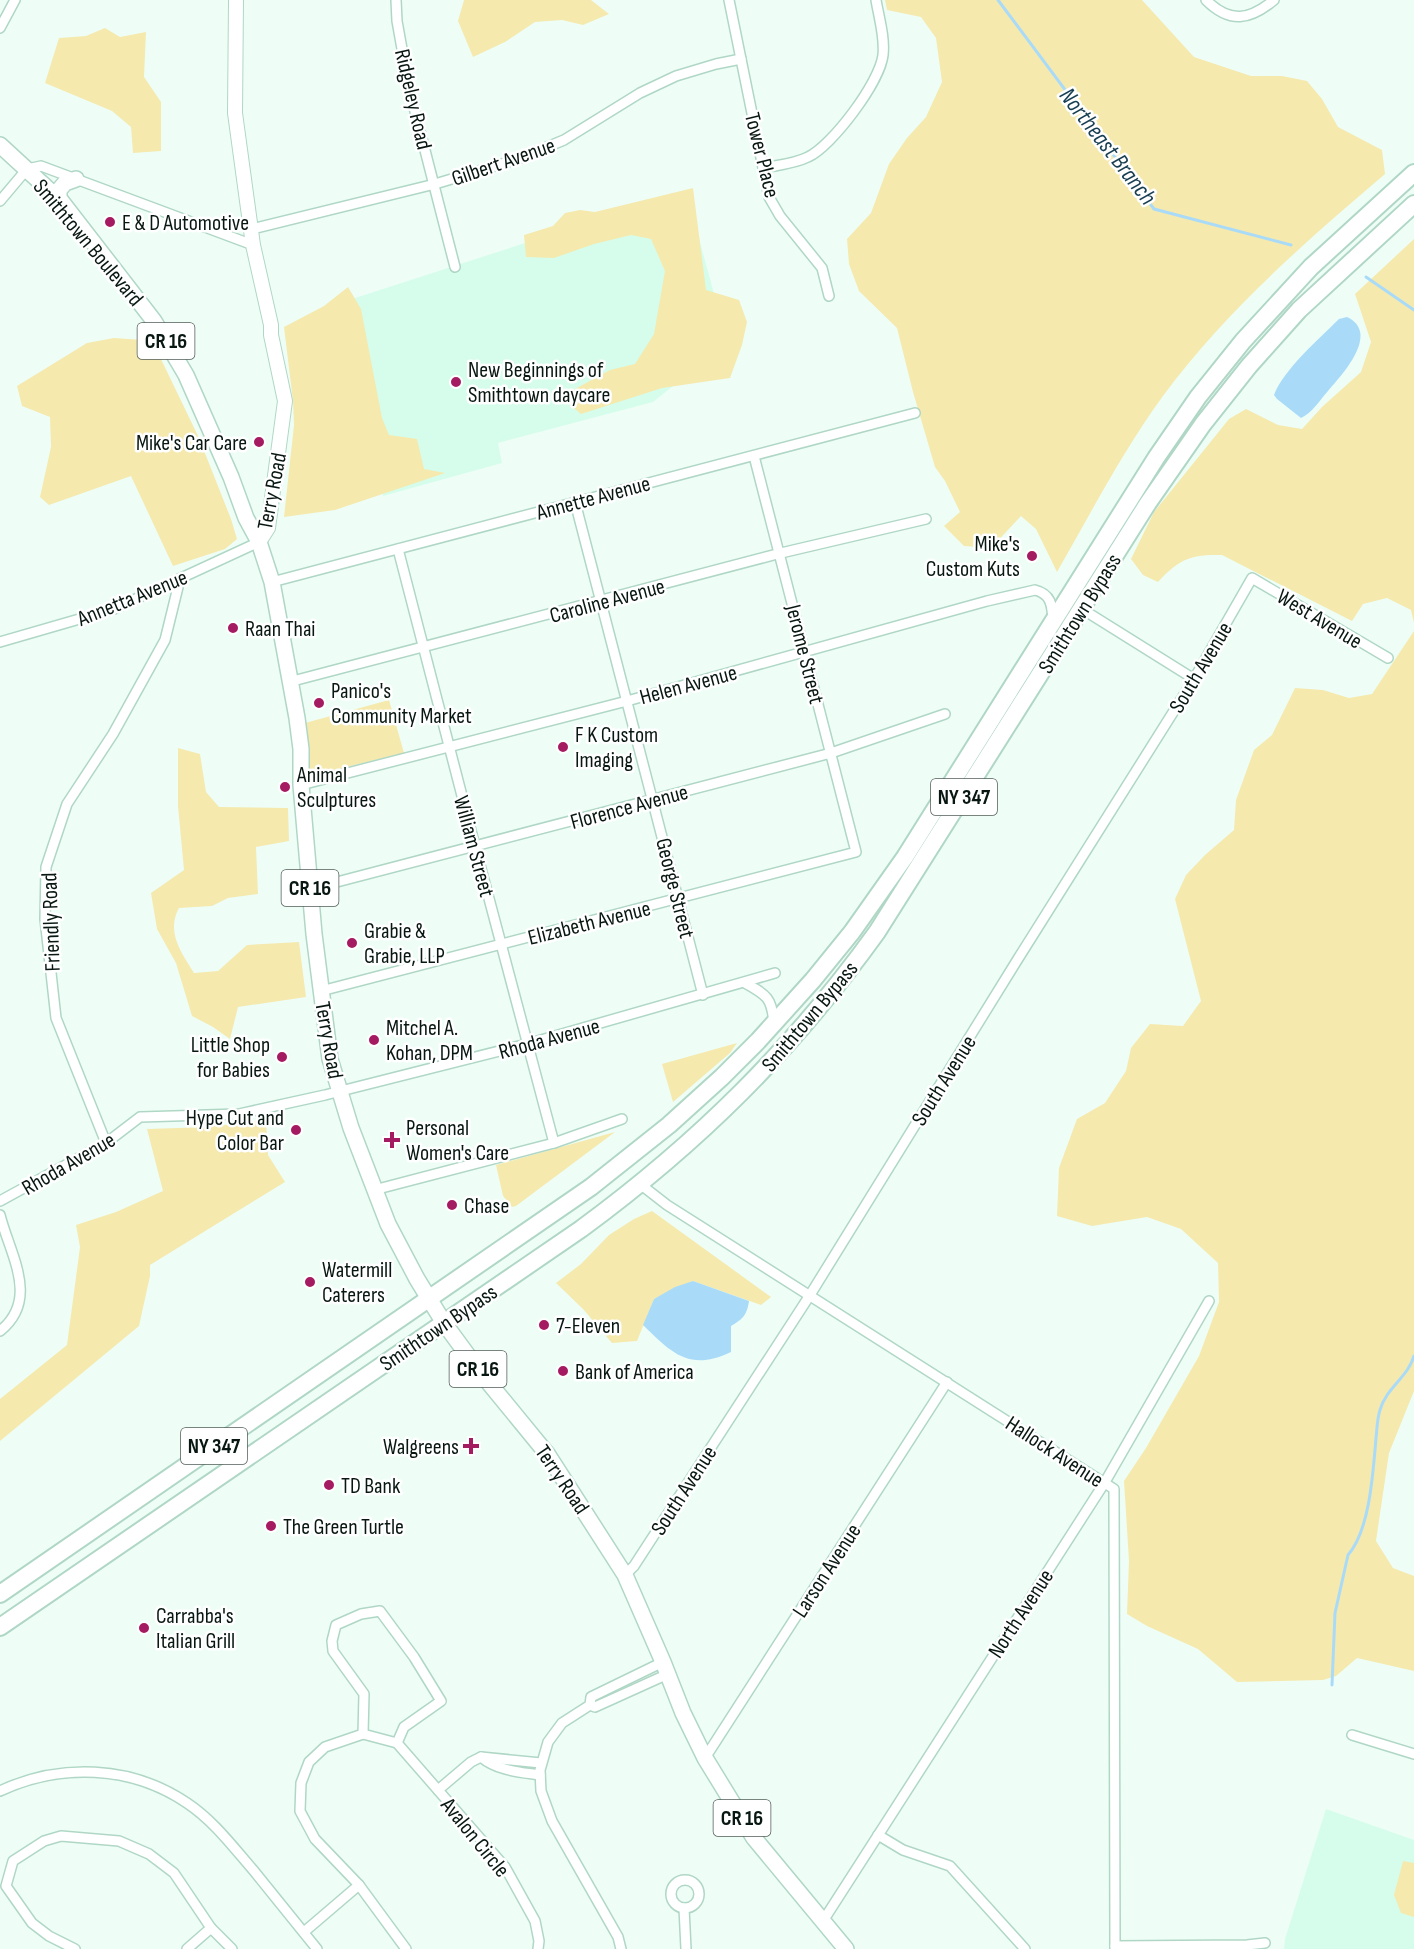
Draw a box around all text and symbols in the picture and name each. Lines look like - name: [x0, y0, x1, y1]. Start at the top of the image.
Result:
- street label: Ridgeley Road: [388, 46, 437, 152]
- water label: Northeast Branch: [1053, 82, 1162, 211]
- street label: Tower Place: [738, 110, 785, 201]
- street label: Gilbert Avenue: [448, 132, 559, 193]
- street label: Smithtown Boulevard: [27, 174, 149, 312]
- place label: E & D Automotive: [122, 210, 249, 237]
- marker: E & D Automotive: [103, 215, 117, 229]
- road number: CR 16: [138, 323, 195, 359]
- place label: New Beginnings of Smithtown daycare: [468, 357, 610, 409]
- marker: New Beginnings of Smithtown daycare: [449, 375, 463, 389]
- place label: Mike's Car Care: [136, 430, 247, 457]
- marker: Mike's Car Care: [252, 435, 266, 449]
- street label: Terry Road: [252, 451, 293, 532]
- street label: Annette Avenue: [533, 470, 653, 527]
- place label: Mike's Custom Kuts: [926, 531, 1020, 583]
- marker: Mike's Custom Kuts: [1025, 549, 1039, 563]
- street label: Smithtown Bypass: [1033, 549, 1128, 679]
- street label: Annetta Avenue: [73, 564, 192, 633]
- street label: Caroline Avenue: [547, 573, 668, 630]
- street label: West Avenue: [1272, 583, 1367, 655]
- street label: Jerome Street: [779, 601, 830, 707]
- place label: Raan Thai: [245, 616, 315, 643]
- street label: South Avenue: [1164, 617, 1239, 718]
- marker: Raan Thai: [226, 621, 240, 635]
- street label: Helen Avenue: [637, 660, 740, 711]
- place label: Panico's Community Market: [331, 678, 472, 730]
- marker: Panico's Community Market: [312, 696, 326, 710]
- place label: F K Custom Imaging: [575, 722, 658, 774]
- marker: F K Custom Imaging: [556, 740, 570, 754]
- place label: Animal Sculptures: [296, 762, 376, 814]
- street label: Florence Avenue: [568, 779, 691, 836]
- road number: NY 347: [931, 779, 997, 815]
- marker: Animal Sculptures: [278, 780, 292, 794]
- street label: William Street: [447, 793, 500, 900]
- street label: George Street: [649, 836, 700, 941]
- road number: CR 16: [282, 870, 338, 906]
- street label: Friendly Road: [36, 872, 67, 972]
- street label: Elizabeth Avenue: [525, 895, 653, 952]
- place label: Grabie & Grabie, LLP: [364, 918, 445, 970]
- marker: Grabie & Grabie, LLP: [345, 936, 359, 950]
- street label: Smithtown Bypass: [756, 956, 864, 1078]
- street label: Terry Road: [308, 1000, 349, 1081]
- street label: Rhoda Avenue: [496, 1013, 603, 1066]
- place label: Mitchel A. Kohan, DPM: [386, 1015, 473, 1067]
- street label: South Avenue: [906, 1031, 983, 1131]
- place label: Little Shop for Babies: [191, 1032, 270, 1084]
- marker: Mitchel A. Kohan, DPM: [367, 1033, 381, 1047]
- marker: Little Shop for Babies: [275, 1050, 289, 1064]
- place label: Hype Cut and Color Bar: [186, 1105, 284, 1157]
- place label: Personal Women's Care: [406, 1115, 509, 1167]
- marker: Hype Cut and Color Bar: [289, 1123, 303, 1137]
- street label: Rhoda Avenue: [17, 1127, 120, 1202]
- marker: Personal Women's Care: [383, 1131, 401, 1149]
- place label: Chase: [464, 1193, 509, 1220]
- marker: Chase: [445, 1198, 459, 1212]
- place label: Watermill Caterers: [322, 1257, 392, 1309]
- marker: Watermill Caterers: [303, 1275, 317, 1289]
- street label: Smithtown Bypass: [375, 1279, 503, 1377]
- place label: 7-Eleven: [556, 1313, 620, 1340]
- marker: 7-Eleven: [537, 1318, 551, 1332]
- road number: CR 16: [450, 1351, 506, 1387]
- place label: Bank of America: [575, 1359, 694, 1386]
- marker: Bank of America: [556, 1364, 570, 1378]
- street label: Hallock Avenue: [1000, 1411, 1108, 1494]
- road number: NY 347: [181, 1428, 247, 1464]
- place label: Walgreens: [383, 1434, 459, 1461]
- marker: Walgreens: [464, 1439, 478, 1453]
- street label: Terry Road: [529, 1440, 595, 1520]
- street label: South Avenue: [645, 1441, 723, 1541]
- place label: TD Bank: [341, 1473, 401, 1500]
- marker: TD Bank: [322, 1478, 336, 1492]
- place label: The Green Turtle: [283, 1514, 404, 1541]
- marker: The Green Turtle: [264, 1519, 278, 1533]
- street label: Larson Avenue: [787, 1519, 868, 1623]
- street label: North Avenue: [983, 1564, 1060, 1663]
- place label: Carrabba's Italian Grill: [156, 1603, 235, 1655]
- marker: Carrabba's Italian Grill: [137, 1621, 151, 1635]
- street label: Avalon Circle: [434, 1792, 515, 1883]
- road number: CR 16: [714, 1800, 771, 1836]

